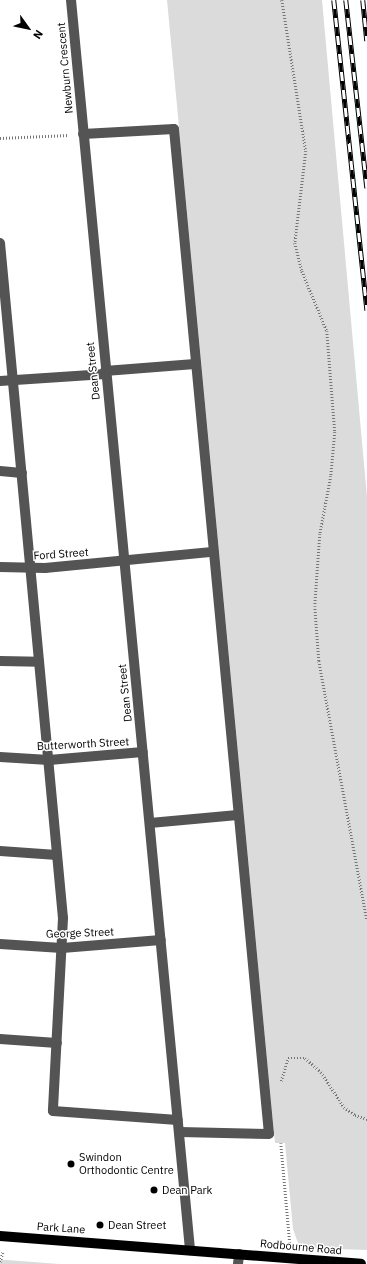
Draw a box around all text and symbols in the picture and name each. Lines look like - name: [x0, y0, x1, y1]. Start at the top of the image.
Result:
- north arrow: [8, 8, 48, 48]
- street label: Newburn Crescent: [54, 22, 76, 114]
- text: N: [30, 27, 46, 42]
- street label: Dean Street: [83, 341, 103, 401]
- street label: Ford Street: [33, 545, 89, 563]
- street label: Dean Street: [115, 663, 135, 723]
- street label: Butterworth Street: [36, 735, 130, 753]
- street label: George Street: [46, 925, 114, 941]
- place label: Swindon Orthodontic Centre: [79, 1151, 174, 1177]
- marker: Swindon Orthodontic Centre: [66, 1159, 76, 1169]
- place label: Dean Park: [162, 1183, 212, 1197]
- marker: Dean Park: [149, 1185, 159, 1195]
- place label: Dean Street: [108, 1218, 166, 1232]
- street label: Park Lane: [36, 1220, 86, 1236]
- marker: Dean Street: [95, 1220, 105, 1230]
- street label: Rodbourne Road: [259, 1237, 343, 1257]

